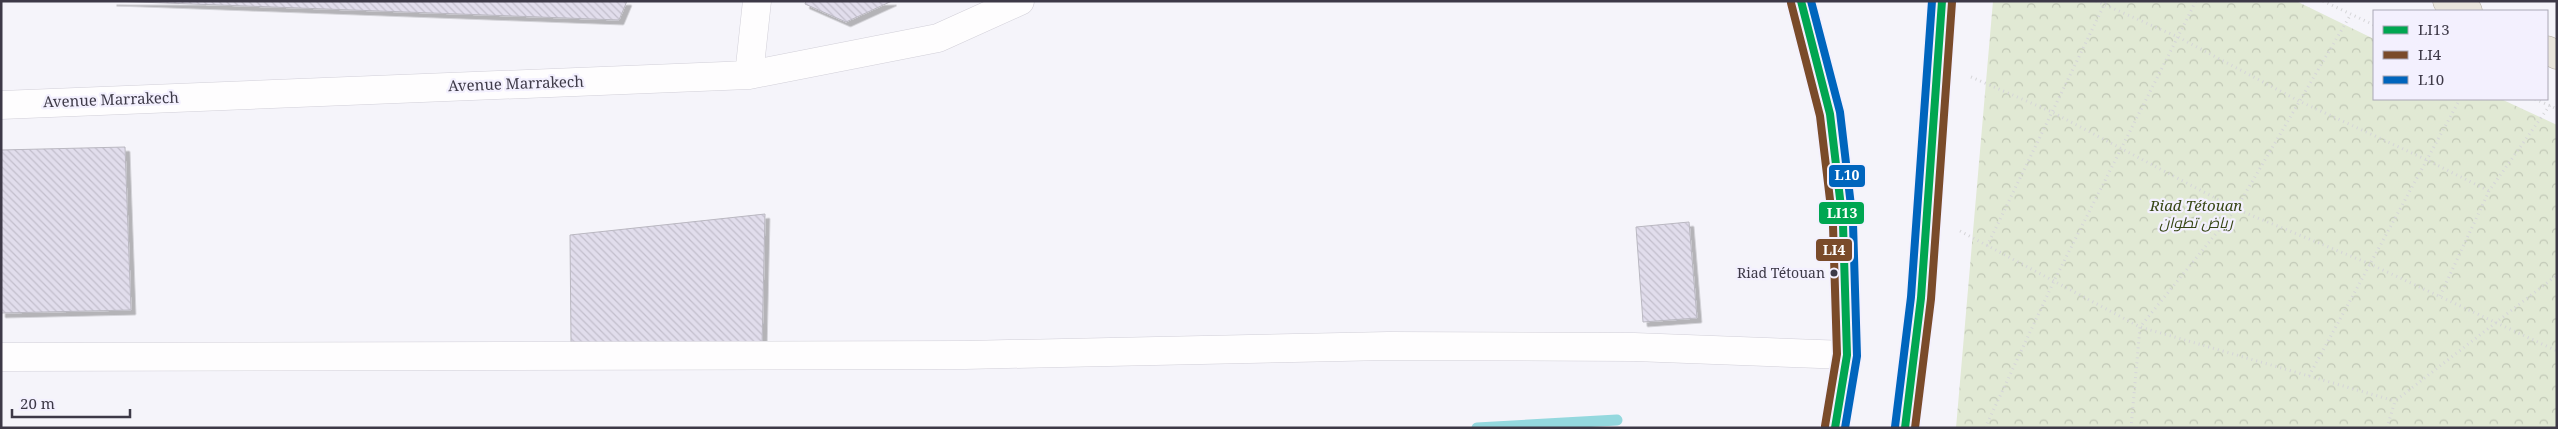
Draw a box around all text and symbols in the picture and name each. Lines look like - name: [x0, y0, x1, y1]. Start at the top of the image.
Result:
- legend: [2373, 10, 2548, 100]
- text: LI13: [2418, 19, 2450, 39]
- text: LI4: [2418, 44, 2442, 64]
- text: L10: [2418, 69, 2444, 89]
- street label: Avenue Marrakech: [448, 71, 585, 95]
- street label: Avenue Marrakech: [43, 87, 180, 111]
- line badge: L10: [1828, 164, 1866, 188]
- text: L10: [1835, 165, 1860, 184]
- park label: Riad Tétouan رياض تطوان: [2149, 195, 2242, 232]
- line badge: LI13: [1818, 201, 1865, 225]
- text: LI13: [1827, 203, 1857, 222]
- line badge: LI4: [1815, 238, 1853, 262]
- text: LI4: [1823, 240, 1845, 259]
- place label: Riad Tétouan: [1737, 263, 1825, 282]
- marker: Riad Tétouan: [1829, 268, 1839, 278]
- scale bar: [12, 386, 130, 418]
- text: 20 m: [20, 393, 55, 413]

